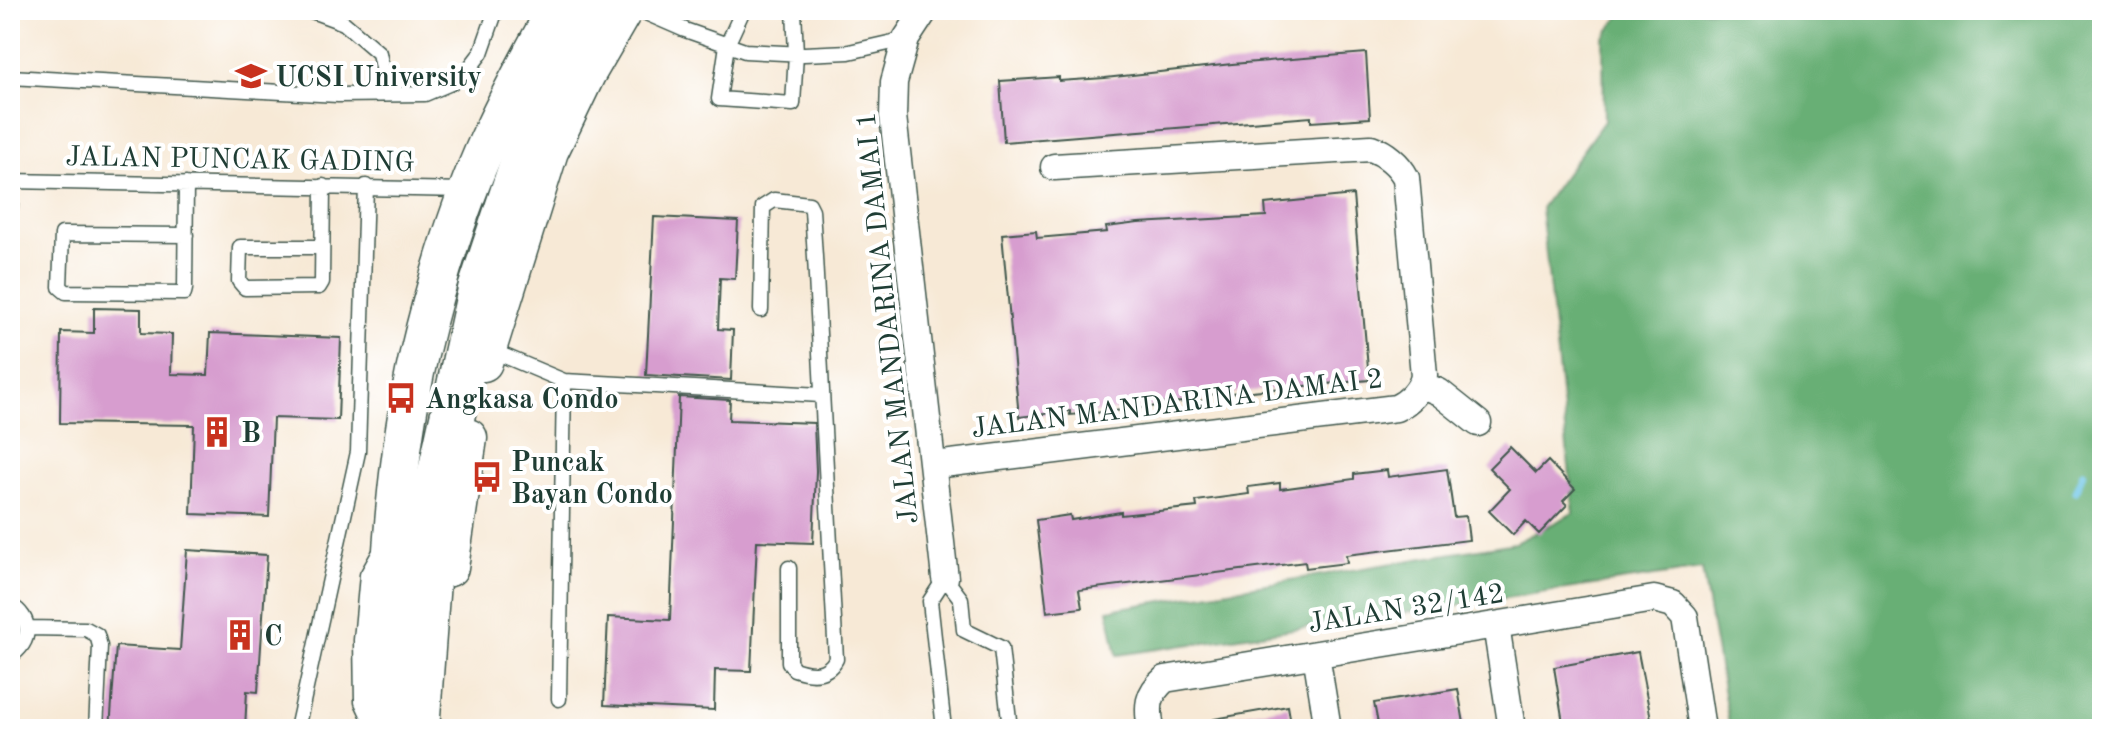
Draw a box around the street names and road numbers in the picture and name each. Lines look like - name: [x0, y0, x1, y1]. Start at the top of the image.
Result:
- street label: JALAN MANDARINA DAMAI 1: [853, 110, 925, 525]
- street label: JALAN PUNCAK GADING: [65, 144, 415, 178]
- street label: JALAN MANDARINA DAMAI 2: [970, 366, 1385, 444]
- street label: JALAN 32/142: [1306, 581, 1506, 639]

